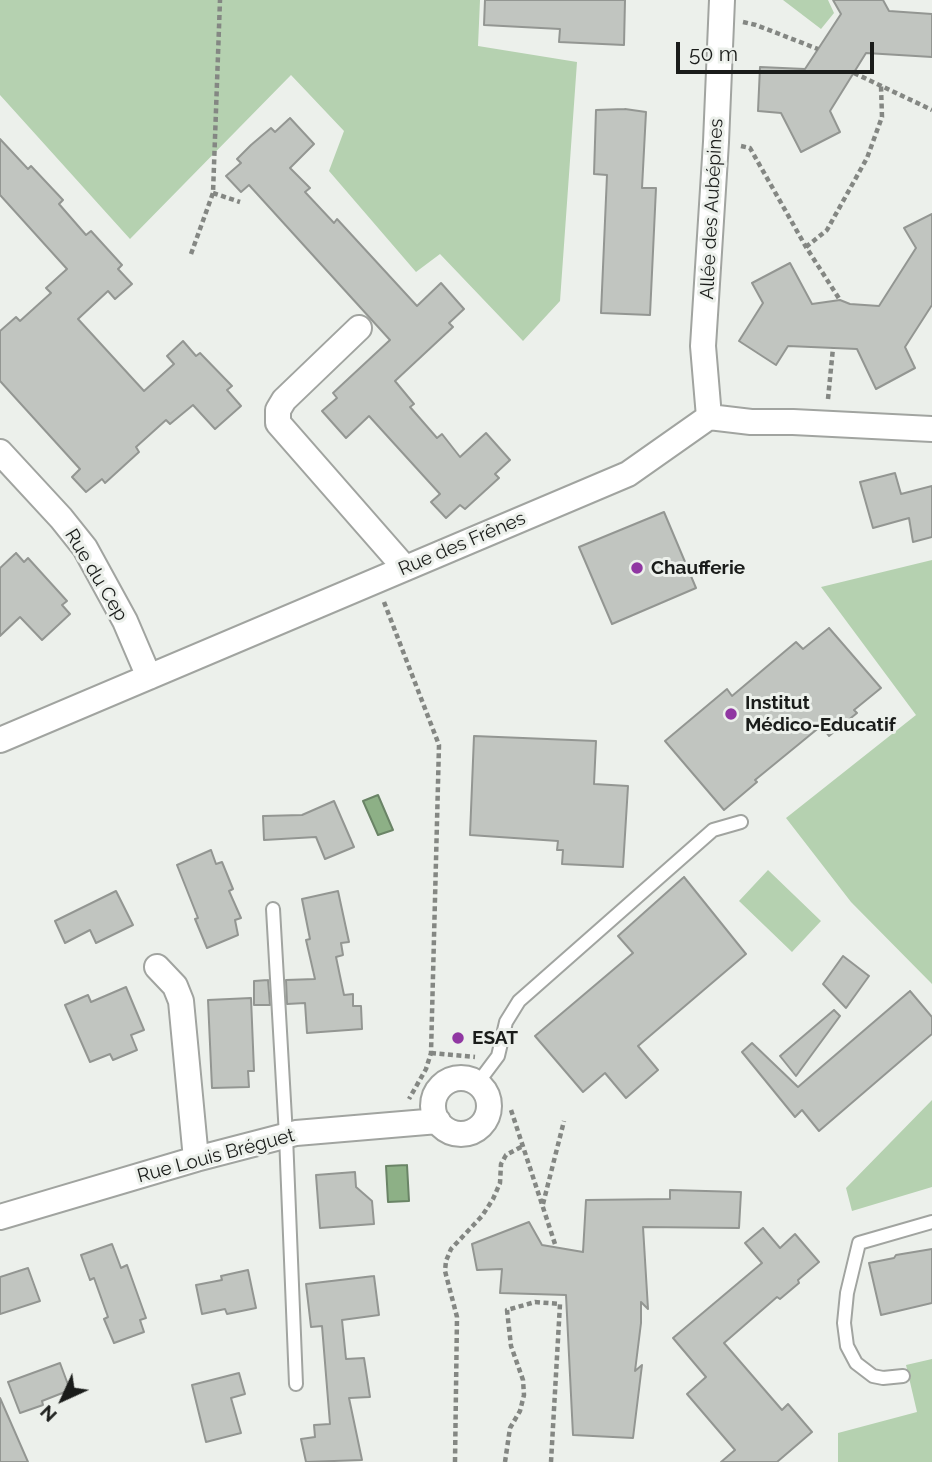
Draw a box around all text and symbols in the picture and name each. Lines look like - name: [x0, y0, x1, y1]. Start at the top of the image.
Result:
- scale bar: [680, 28, 878, 72]
- text: 50 m: [689, 41, 738, 66]
- street label: Allée des Aubépines: [696, 118, 728, 300]
- street label: Rue des Frênes: [395, 507, 529, 581]
- street label: Rue du Cep: [60, 525, 132, 625]
- place label: Chaufferie: [651, 557, 745, 579]
- marker: Chaufferie: [629, 560, 645, 576]
- place label: Institut Médico-Educatif: [745, 692, 896, 736]
- marker: Institut Médico-Educatif: [723, 706, 739, 722]
- place label: ESAT: [472, 1027, 518, 1049]
- marker: ESAT: [450, 1030, 466, 1046]
- street label: Rue Louis Bréguet: [135, 1124, 297, 1188]
- north arrow: [28, 1364, 98, 1434]
- text: N: [35, 1401, 61, 1427]

